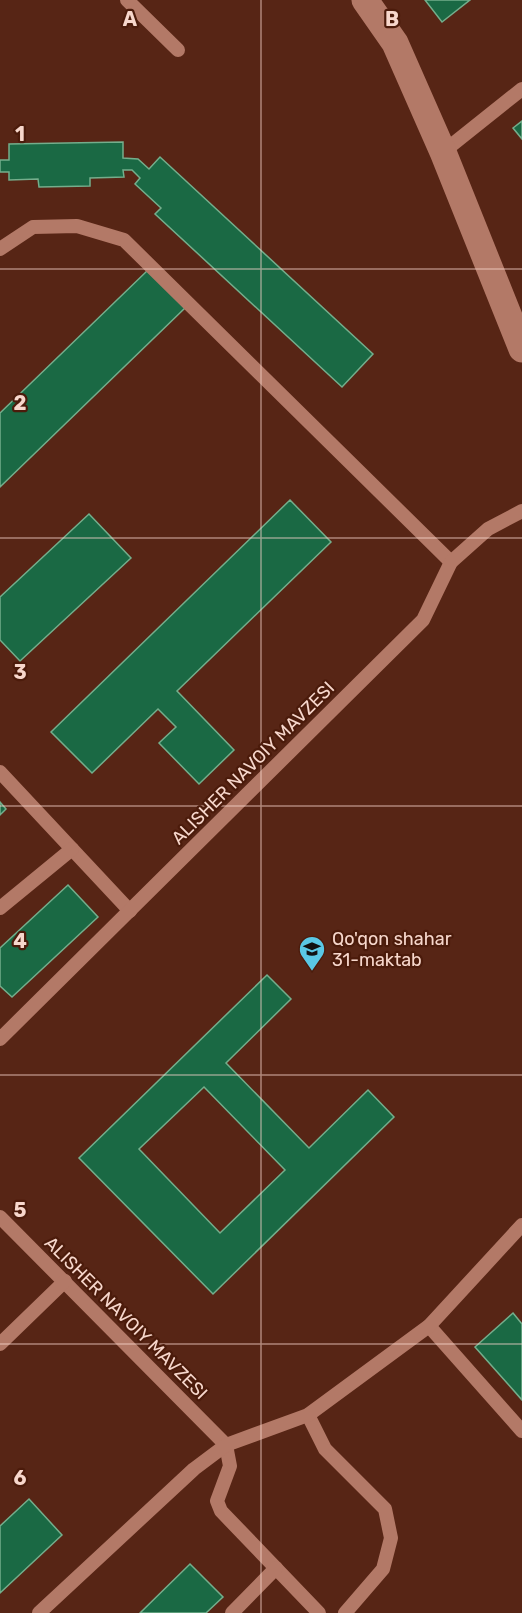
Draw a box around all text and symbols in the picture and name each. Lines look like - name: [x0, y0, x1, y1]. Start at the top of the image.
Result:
- text: A: [123, 7, 138, 31]
- text: B: [385, 7, 399, 31]
- text: 1: [15, 122, 25, 146]
- text: 2: [14, 391, 27, 415]
- text: 3: [13, 660, 27, 684]
- street label: ALISHER NAVOIY MAVZESI: [167, 677, 339, 849]
- place label: Qo'qon shahar 31-maktab: [332, 928, 452, 971]
- text: 4: [13, 929, 27, 953]
- school or university icon: Qo'qon shahar 31-maktab: [297, 934, 327, 972]
- text: 5: [14, 1198, 27, 1222]
- street label: ALISHER NAVOIY MAVZESI: [40, 1232, 212, 1404]
- text: 6: [13, 1466, 27, 1490]

